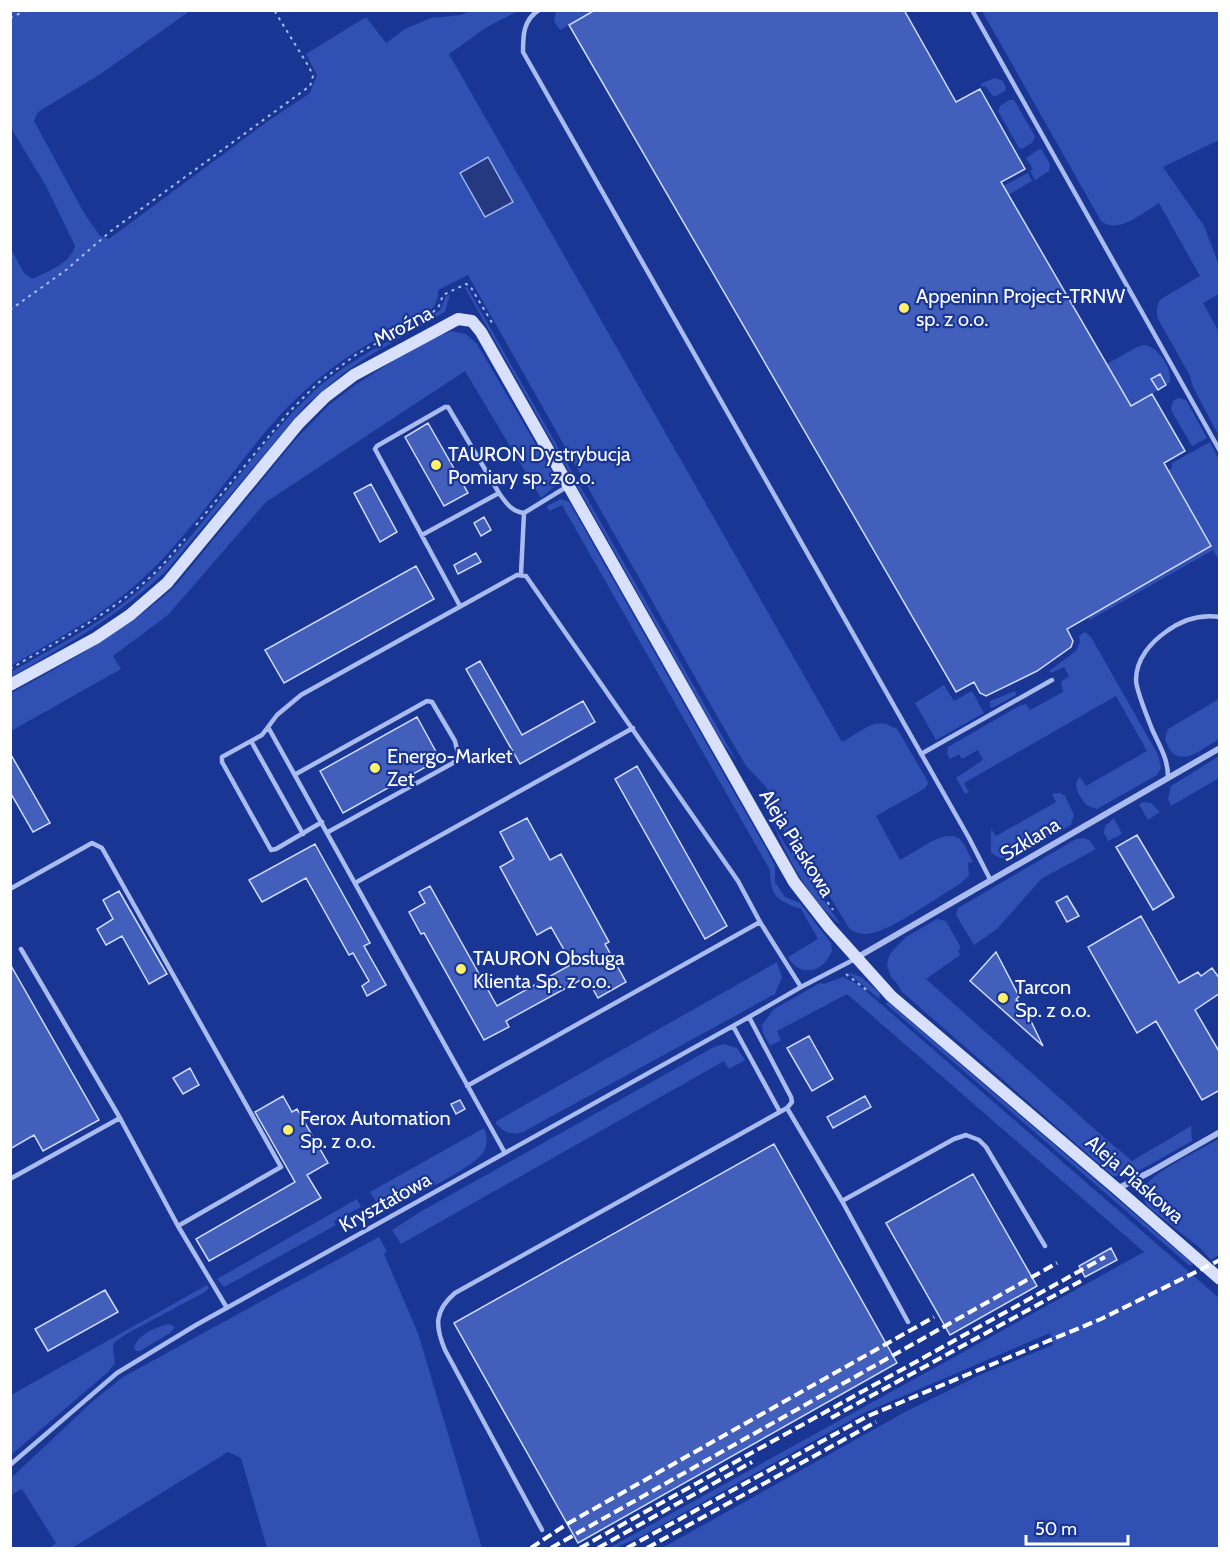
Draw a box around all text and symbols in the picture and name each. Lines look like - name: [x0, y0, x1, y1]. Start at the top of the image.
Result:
- place label: Appeninn Project-TRNW sp. z o.o.: [916, 284, 1125, 331]
- street label: Mroźna: [369, 300, 437, 351]
- marker: Appeninn Project-TRNW sp. z o.o.: [897, 301, 911, 315]
- place label: TAURON Dystrybucja Pomiary sp. z o.o.: [448, 442, 631, 489]
- marker: TAURON Dystrybucja Pomiary sp. z o.o.: [429, 458, 443, 472]
- place label: Energo-Market Zet: [387, 744, 513, 791]
- marker: Energo-Market Zet: [368, 761, 382, 775]
- street label: Aleja Piaskowa: [754, 785, 840, 902]
- street label: Szklana: [996, 812, 1064, 866]
- place label: TAURON Obsługa Klienta Sp. z o.o.: [473, 946, 625, 993]
- marker: TAURON Obsługa Klienta Sp. z o.o.: [454, 962, 468, 976]
- place label: Tarcon Sp. z o.o.: [1015, 975, 1091, 1022]
- marker: Tarcon Sp. z o.o.: [996, 991, 1010, 1005]
- place label: Ferox Automation Sp. z o.o.: [300, 1106, 451, 1153]
- marker: Ferox Automation Sp. z o.o.: [281, 1123, 295, 1137]
- street label: Aleja Piaskowa: [1081, 1130, 1189, 1228]
- street label: Kryształowa: [335, 1167, 435, 1237]
- scale bar: [1026, 1508, 1128, 1546]
- text: 50 m: [1035, 1518, 1077, 1540]

